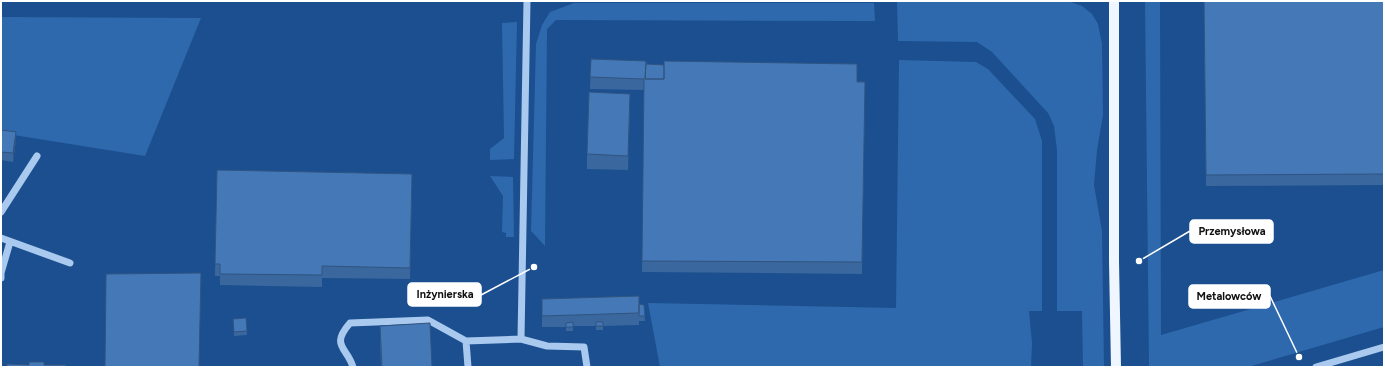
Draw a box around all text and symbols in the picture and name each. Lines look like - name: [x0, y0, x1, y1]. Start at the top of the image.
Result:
- callout: Przemysłowa: [1190, 220, 1273, 243]
- text: Przemysłowa: [1198, 225, 1266, 238]
- callout: Inżynierska: [408, 283, 481, 306]
- callout: Metalowców: [1189, 285, 1270, 308]
- text: Inżynierska: [416, 288, 474, 301]
- text: Metalowców: [1197, 290, 1262, 303]

